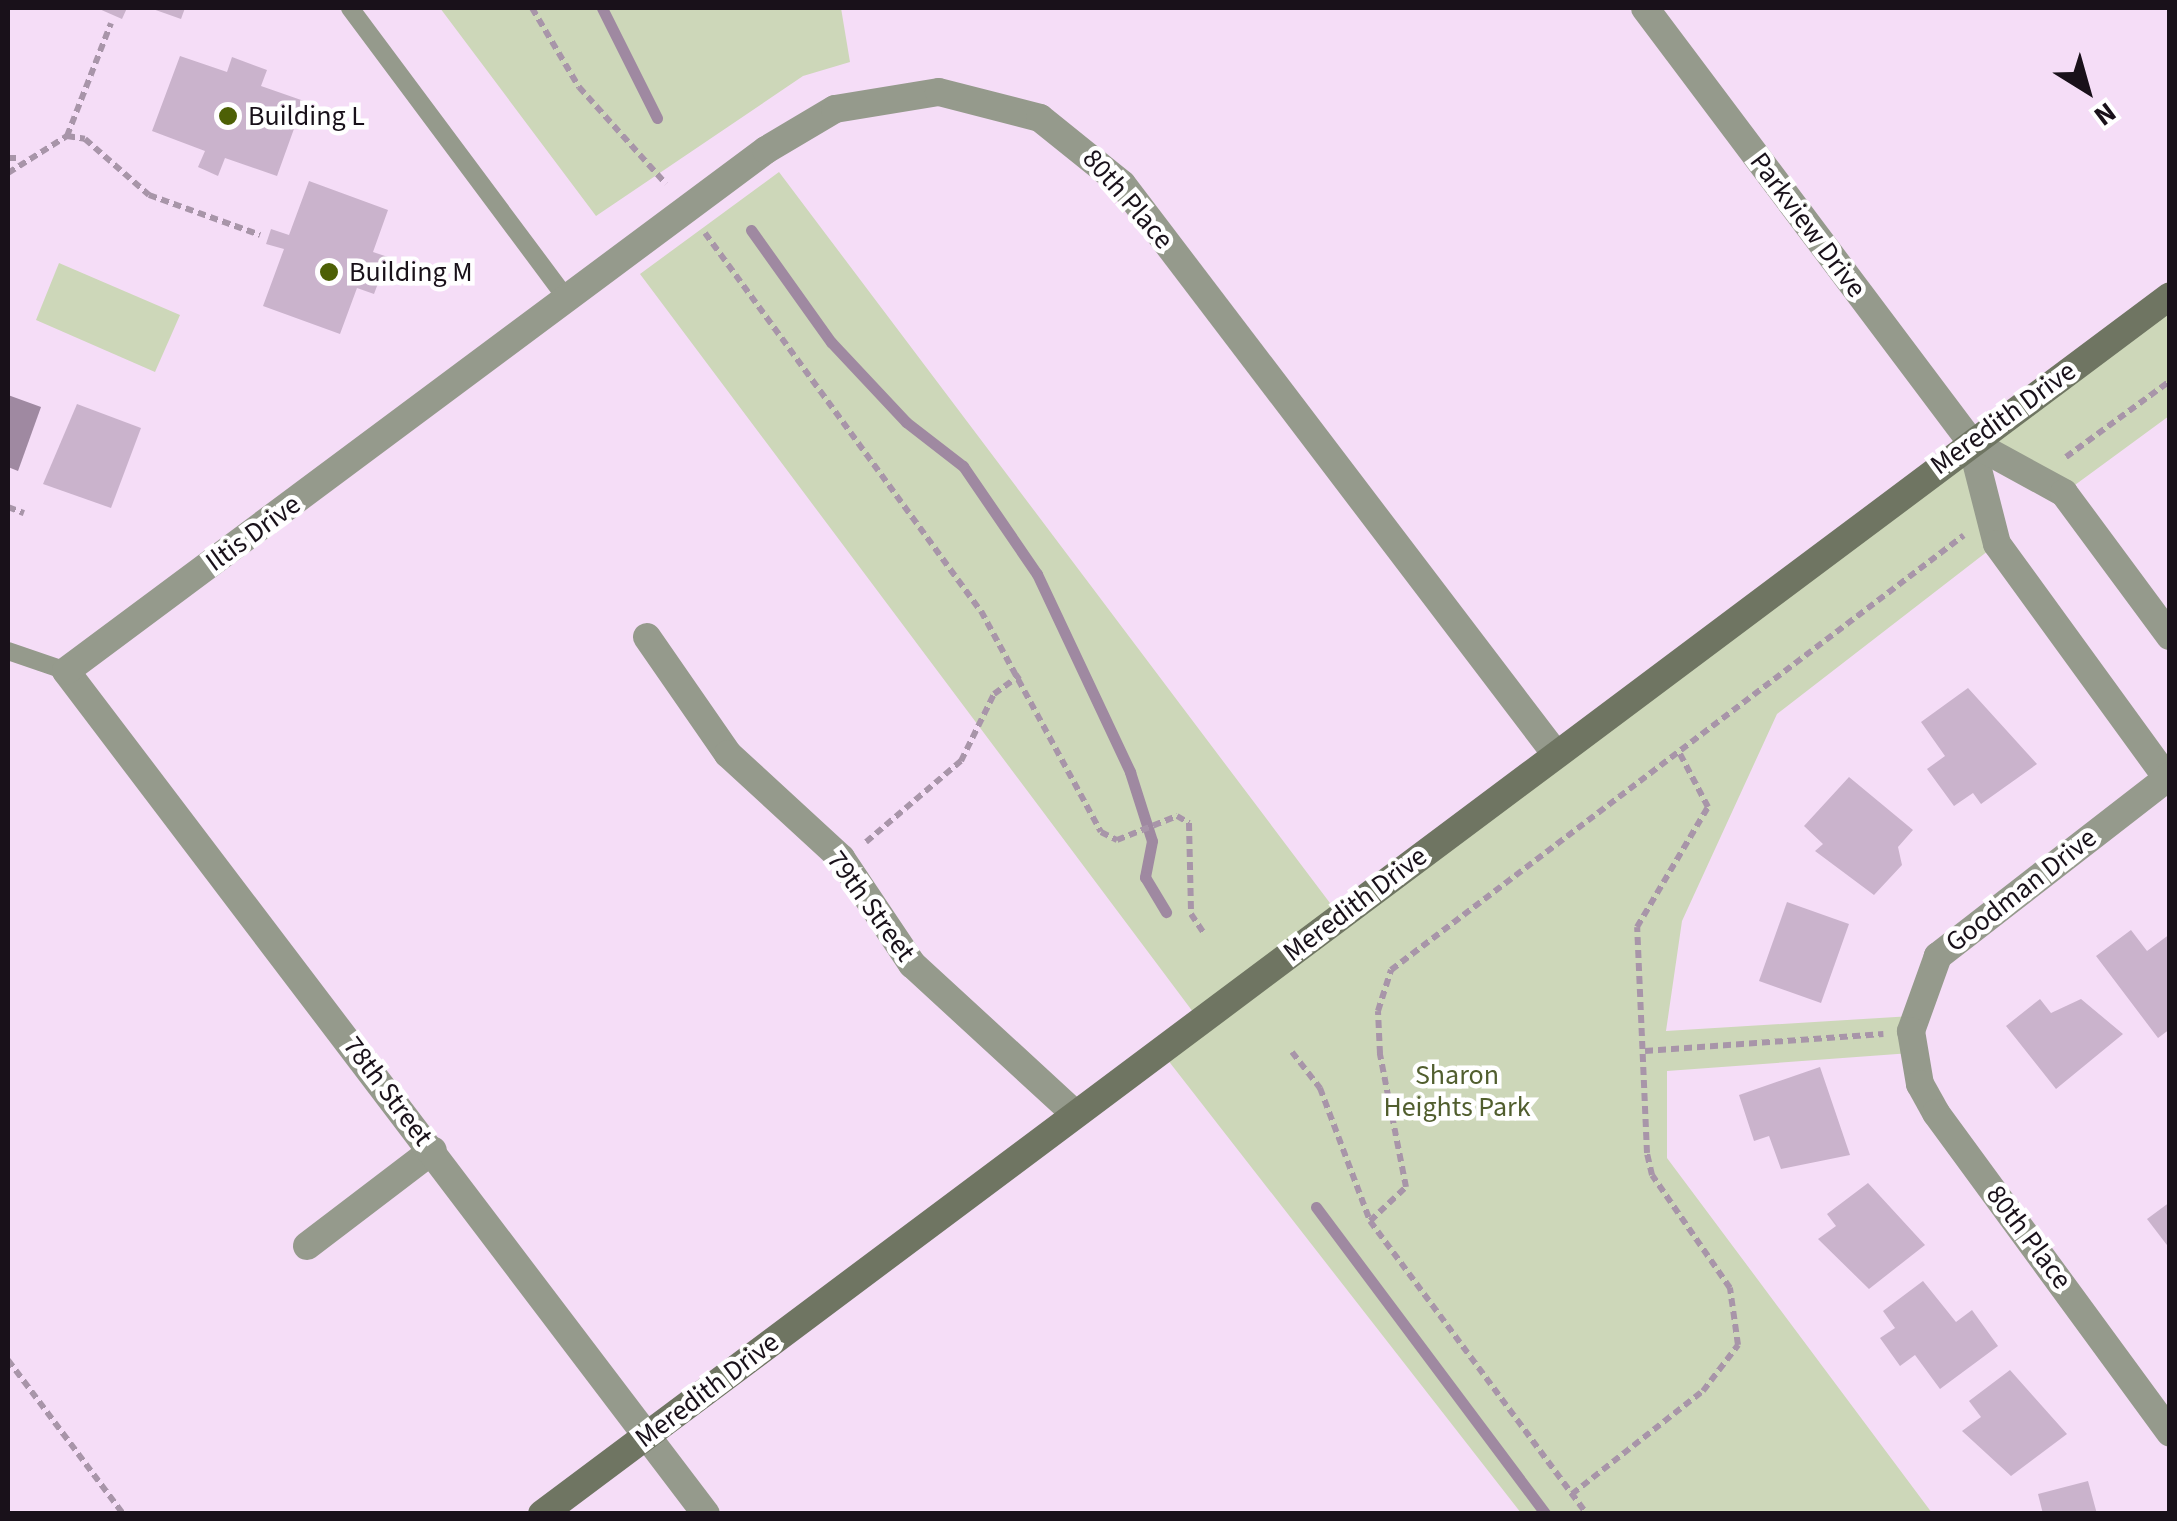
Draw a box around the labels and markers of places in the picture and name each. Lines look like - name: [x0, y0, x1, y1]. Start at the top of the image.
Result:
- place label: Building L: [248, 99, 365, 133]
- marker: Building L: [217, 105, 239, 127]
- place label: Building M: [349, 255, 473, 289]
- marker: Building M: [318, 261, 340, 283]

